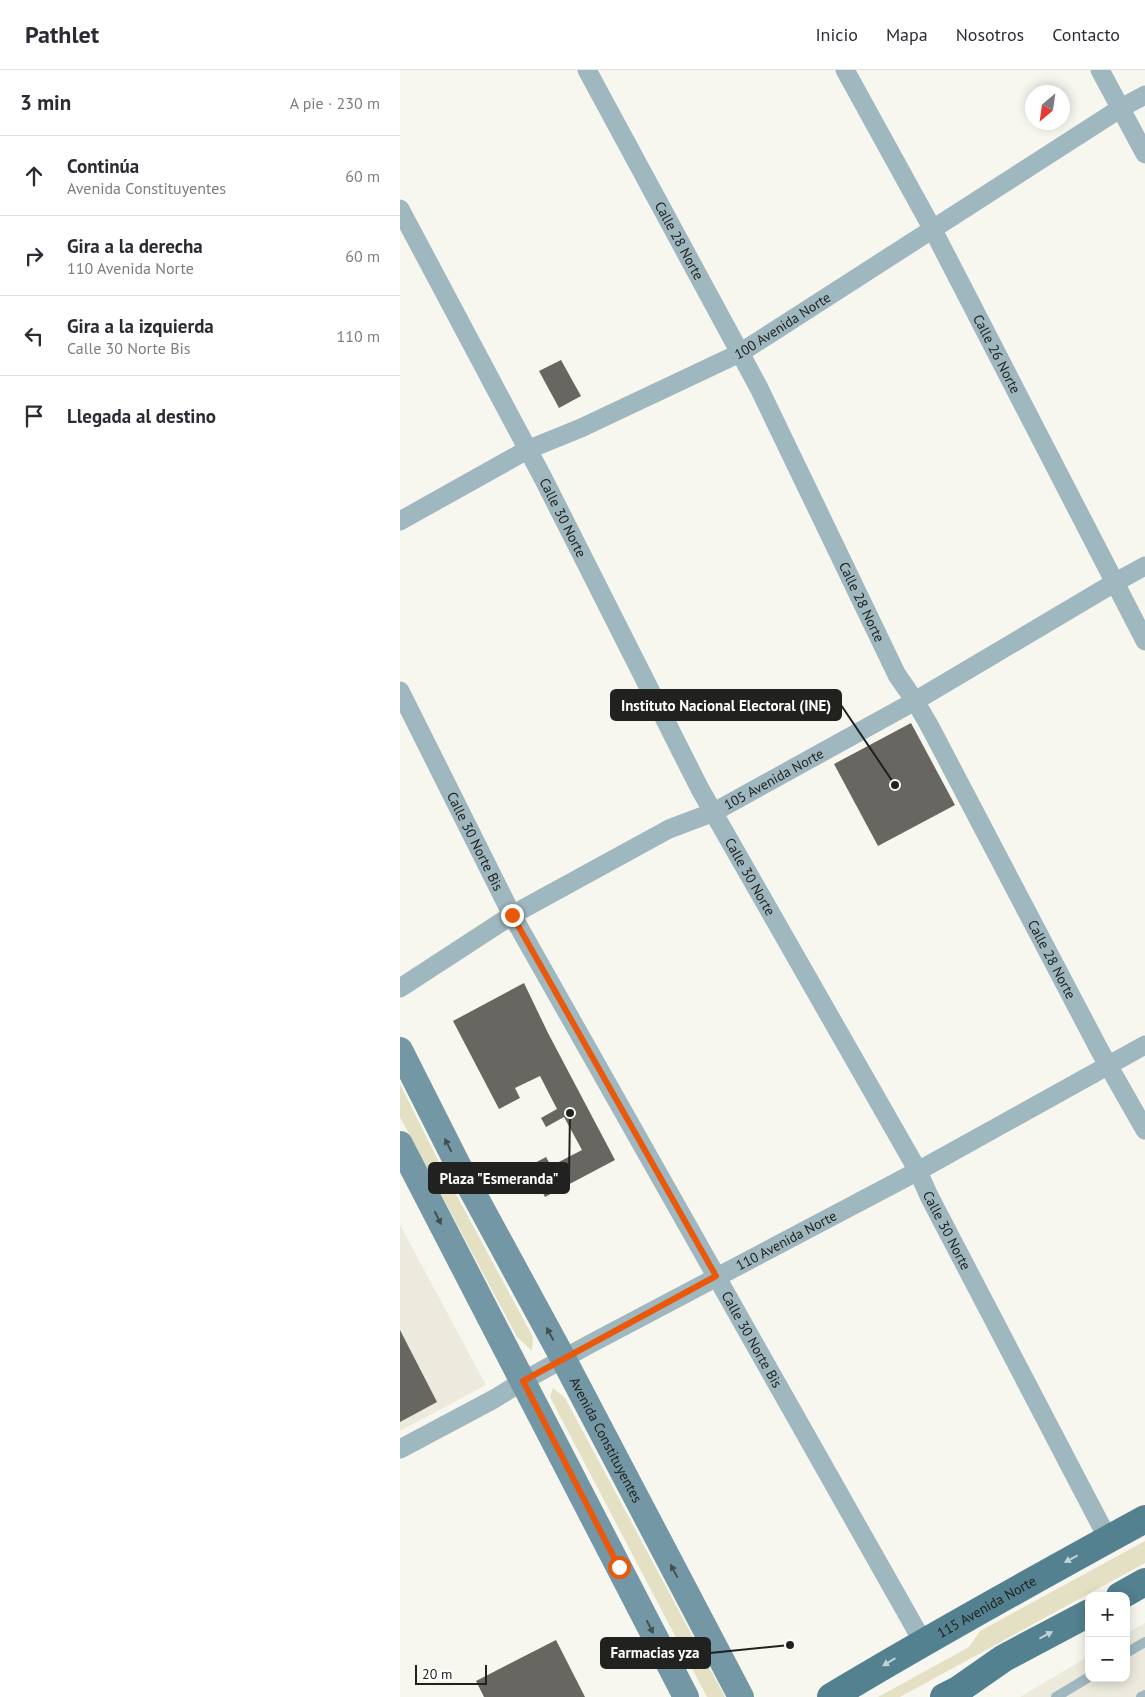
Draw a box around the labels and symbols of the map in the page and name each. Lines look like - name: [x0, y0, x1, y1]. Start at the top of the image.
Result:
- north arrow: [1025, 85, 1070, 130]
- street label: Calle 28 Norte: [651, 198, 708, 283]
- street label: 100 Avenida Norte: [731, 288, 834, 363]
- street label: Calle 26 Norte: [969, 311, 1025, 397]
- street label: Calle 30 Norte: [535, 475, 591, 560]
- street label: Calle 28 Norte: [835, 559, 889, 645]
- callout: Instituto Nacional Electoral (INE): [611, 690, 841, 720]
- text: Instituto Nacional Electoral (INE): [621, 696, 831, 715]
- street label: 105 Avenida Norte: [721, 744, 827, 814]
- street label: Calle 30 Norte Bis: [443, 789, 507, 894]
- street label: Calle 30 Norte: [721, 835, 779, 919]
- route end: [501, 904, 524, 927]
- street label: Calle 28 Norte: [1024, 917, 1080, 1002]
- one-way arrow: [444, 1137, 452, 1152]
- callout: Plaza "Esmeranda": [429, 1163, 569, 1193]
- text: Plaza "Esmeranda": [440, 1169, 558, 1188]
- street label: Calle 30 Norte: [919, 1188, 975, 1273]
- street label: 110 Avenida Norte: [733, 1207, 840, 1274]
- one-way arrow: [434, 1211, 442, 1226]
- street label: Calle 30 Norte Bis: [717, 1288, 786, 1391]
- one-way arrow: [545, 1327, 554, 1341]
- street label: Avenida Constituyentes: [566, 1374, 646, 1506]
- one-way arrow: [1064, 1555, 1079, 1563]
- route start: [608, 1556, 631, 1579]
- one-way arrow: [670, 1563, 678, 1578]
- street label: 115 Avenida Norte: [934, 1572, 1039, 1642]
- one-way arrow: [646, 1620, 654, 1634]
- one-way arrow: [1039, 1631, 1054, 1639]
- callout: Farmacias yza: [601, 1638, 710, 1668]
- text: Farmacias yza: [610, 1643, 700, 1662]
- one-way arrow: [882, 1658, 895, 1667]
- scale bar: [415, 1662, 488, 1685]

